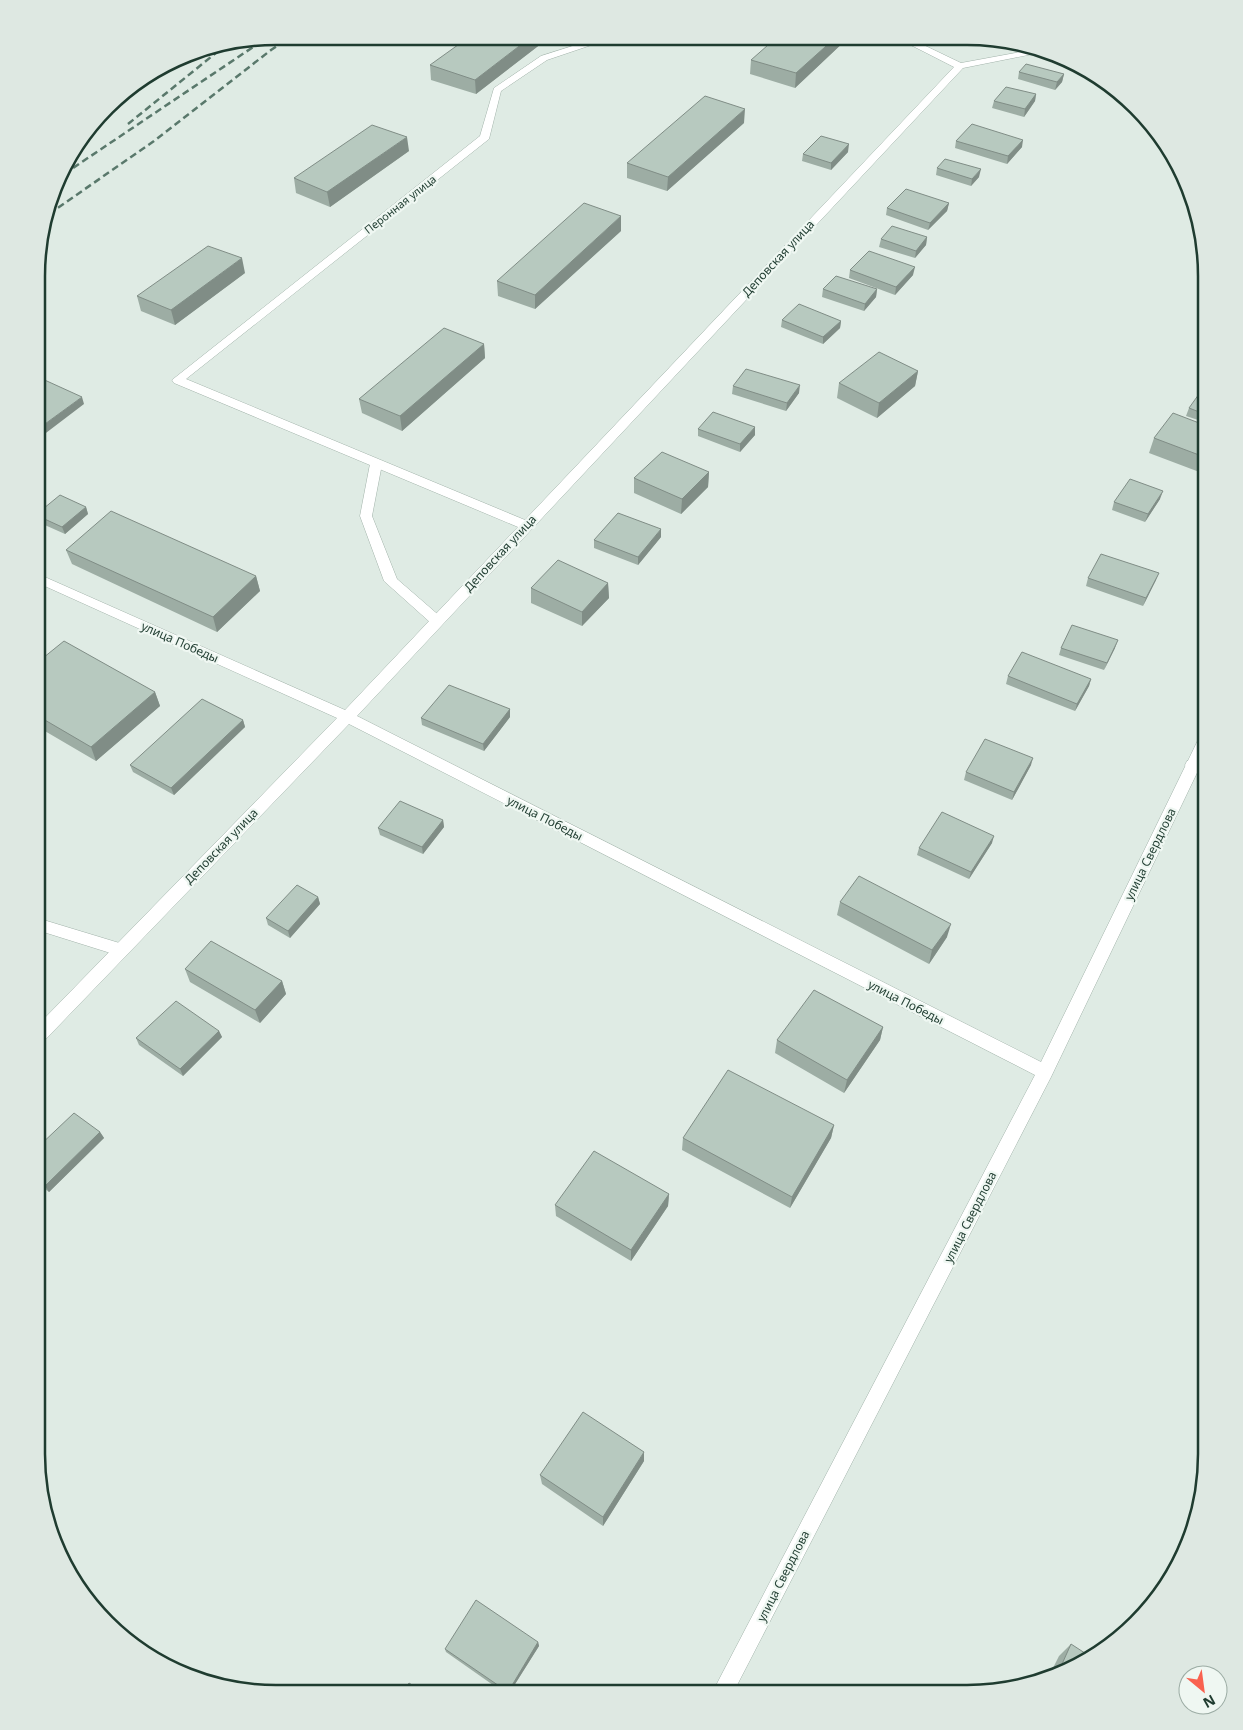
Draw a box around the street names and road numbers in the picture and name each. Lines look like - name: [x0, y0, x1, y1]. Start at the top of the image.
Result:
- street label: Перонная улица: [361, 171, 439, 237]
- street label: Деповская улица: [738, 216, 818, 300]
- street label: Деповская улица: [460, 511, 540, 595]
- street label: улица Победы: [139, 617, 221, 667]
- street label: улица Победы: [504, 792, 586, 844]
- street label: Деповская улица: [180, 804, 262, 888]
- street label: улица Свердлова: [1120, 805, 1180, 903]
- street label: улица Победы: [865, 976, 947, 1028]
- street label: улица Свердлова: [940, 1168, 1000, 1266]
- street label: улица Свердлова: [753, 1527, 813, 1625]

